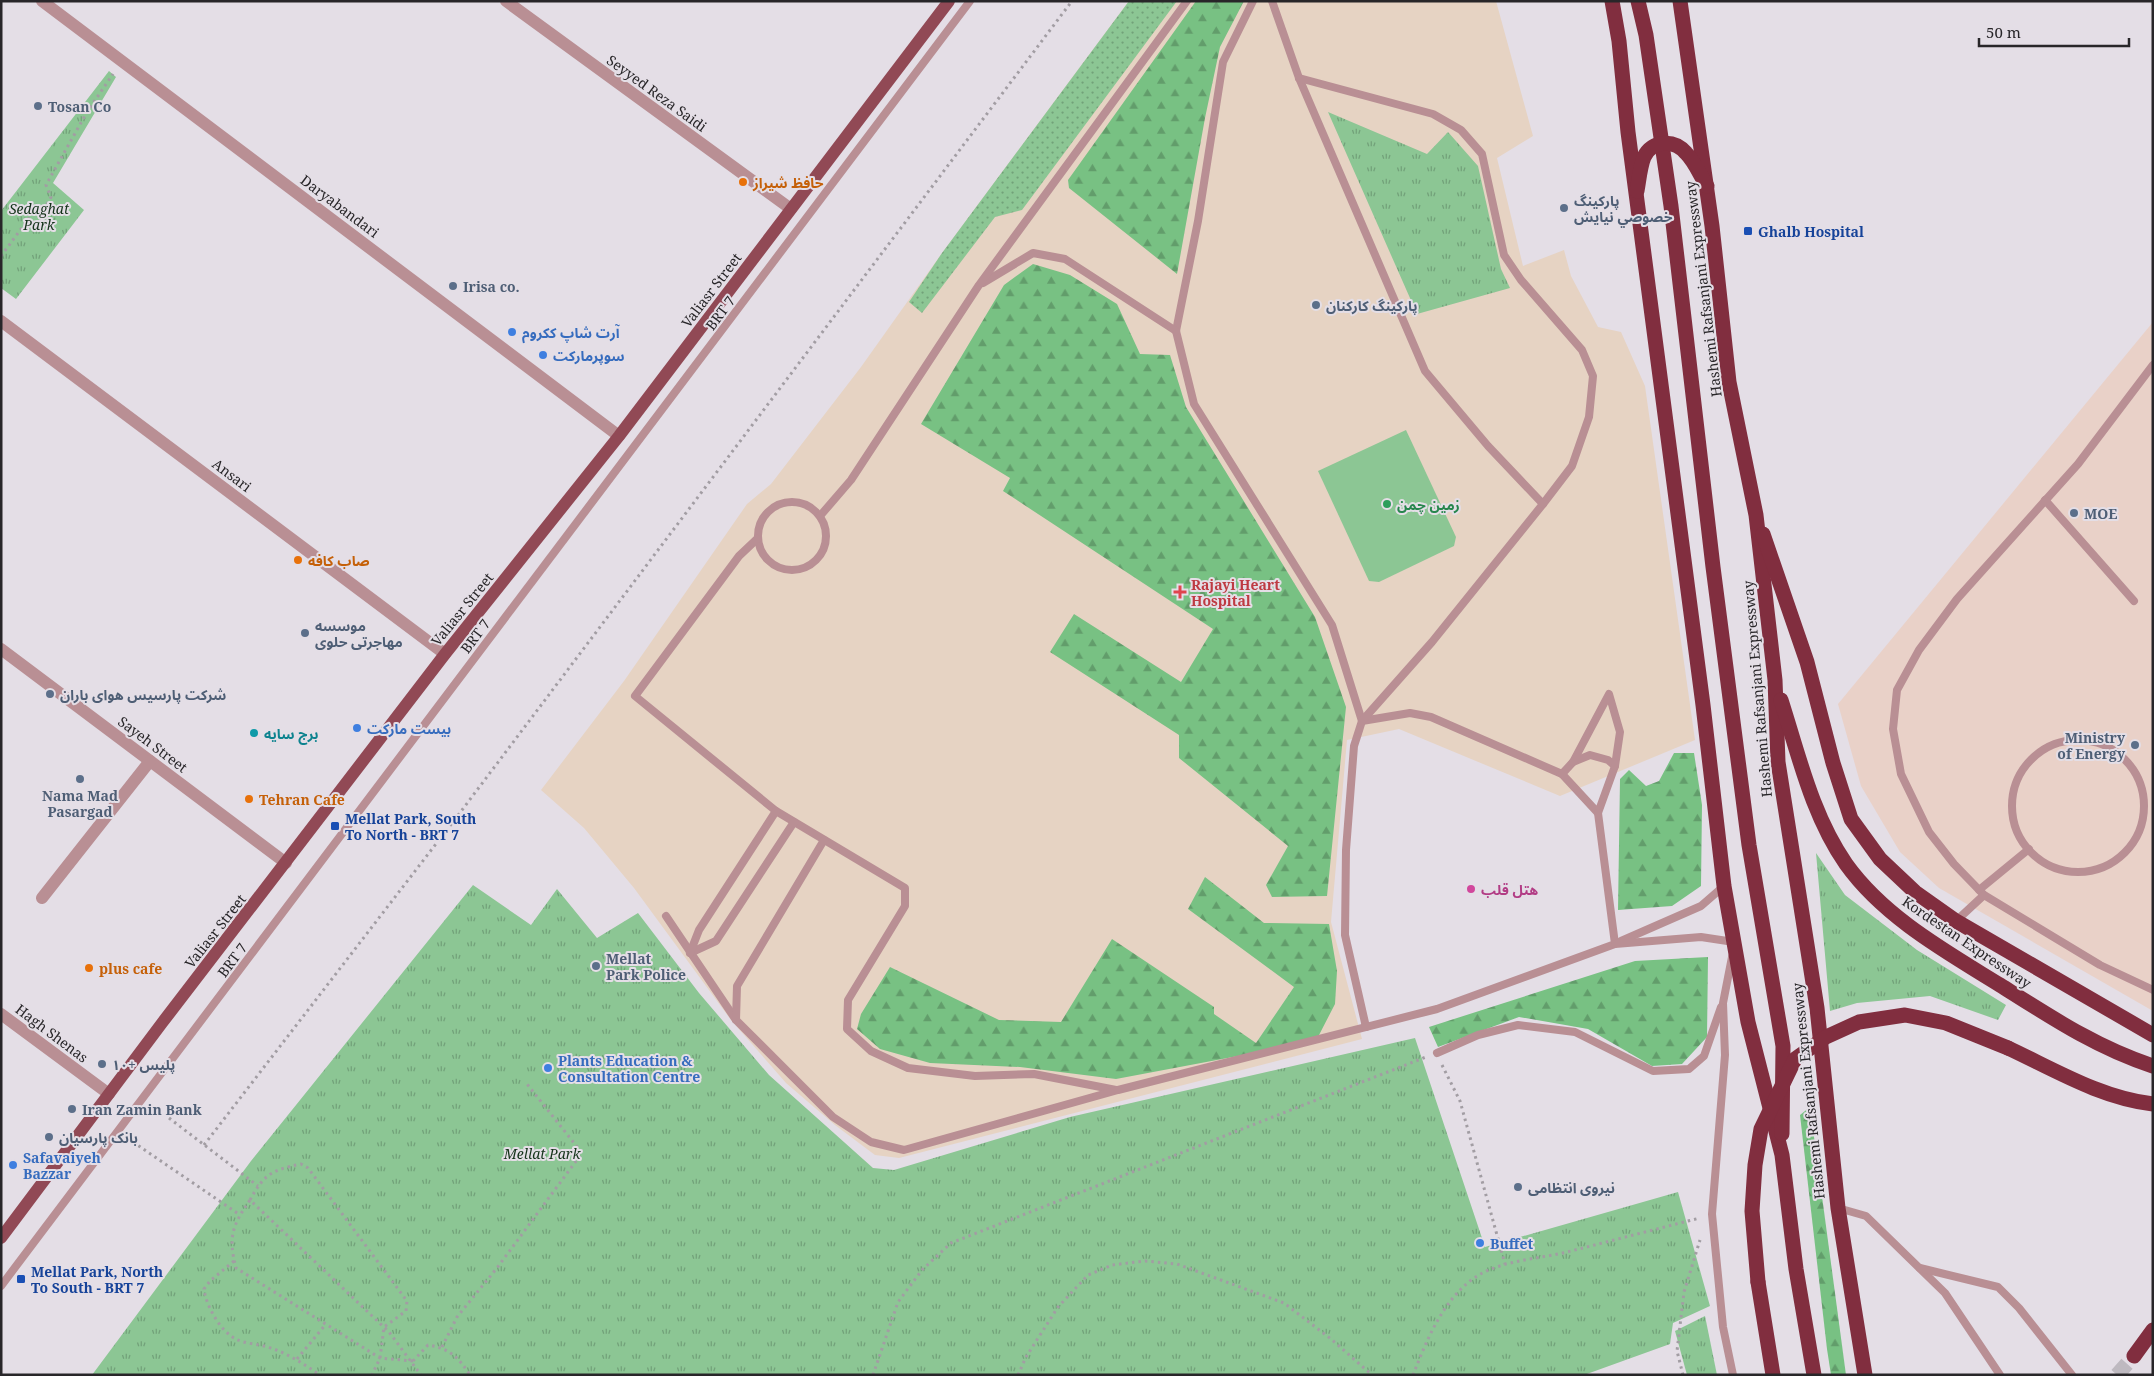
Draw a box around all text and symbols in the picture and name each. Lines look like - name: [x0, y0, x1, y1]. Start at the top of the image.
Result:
- scale bar: [1979, 15, 2129, 47]
- text: 50 m: [1986, 22, 2021, 42]
- street label: Seyyed Reza Saidi: [603, 50, 711, 136]
- place label: Tosan Co: [48, 97, 111, 116]
- marker: Tosan Co: [32, 100, 44, 112]
- street label: Daryabandari: [297, 170, 383, 242]
- place label: حافظ شیراز: [752, 173, 824, 192]
- marker: حافظ شیراز: [737, 176, 749, 188]
- street label: Hashemi Rafsanjani Expressway: [1680, 180, 1726, 398]
- place label: پاركينگ خصوصي نيايش: [1574, 191, 1673, 228]
- park label: Sedaghat Park: [9, 199, 70, 234]
- marker: پاركينگ خصوصي نيايش: [1558, 202, 1570, 214]
- place label: Ghalb Hospital: [1758, 222, 1864, 241]
- marker: Ghalb Hospital: [1742, 225, 1754, 237]
- street label: Valiasr Street: [677, 249, 745, 331]
- place label: Irisa co.: [463, 277, 520, 296]
- marker: Irisa co.: [447, 280, 459, 292]
- street label: BRT 7: [701, 292, 739, 334]
- place label: پارکینگ کارکنان: [1326, 296, 1418, 315]
- marker: پارکینگ کارکنان: [1310, 299, 1322, 311]
- place label: آرت شاپ ککروم: [522, 323, 620, 344]
- marker: آرت شاپ ککروم: [506, 326, 518, 338]
- place label: سوپرمارکت: [553, 346, 625, 365]
- marker: سوپرمارکت: [537, 349, 549, 361]
- street label: Ansari: [209, 454, 256, 496]
- place label: زمین چمن: [1397, 495, 1460, 514]
- marker: زمین چمن: [1381, 498, 1393, 510]
- place label: MOE: [2084, 504, 2118, 523]
- marker: MOE: [2068, 507, 2080, 519]
- place label: صاب کافه: [308, 551, 370, 570]
- marker: صاب کافه: [292, 554, 304, 566]
- street label: Valiasr Street: [427, 568, 497, 649]
- place label: Rajayi Heart Hospital: [1191, 575, 1280, 610]
- street label: Hashemi Rafsanjani Expressway: [1738, 580, 1776, 798]
- marker: Rajayi Heart Hospital: [1173, 585, 1187, 599]
- street label: BRT 7: [456, 615, 494, 657]
- place label: موسسه مهاجرتی حلوی: [315, 616, 403, 651]
- marker: موسسه مهاجرتی حلوی: [299, 627, 311, 639]
- place label: شرکت پارسیس هوای باران: [60, 685, 226, 704]
- marker: شرکت پارسیس هوای باران: [44, 688, 56, 700]
- street label: Sayeh Street: [114, 712, 192, 776]
- place label: بیست مارکت: [367, 719, 451, 738]
- marker: بیست مارکت: [351, 722, 363, 734]
- place label: برج سایه: [264, 724, 319, 745]
- marker: برج سایه: [248, 727, 260, 739]
- place label: Ministry of Energy: [2057, 728, 2126, 763]
- marker: Ministry of Energy: [2129, 739, 2141, 751]
- marker: Nama Mad Pasargad: [74, 773, 86, 785]
- place label: Nama Mad Pasargad: [42, 786, 118, 821]
- place label: Tehran Cafe: [259, 790, 345, 809]
- marker: Tehran Cafe: [243, 793, 255, 805]
- place label: Mellat Park, South To North - BRT 7: [345, 809, 476, 844]
- marker: Mellat Park, South To North - BRT 7: [329, 820, 341, 832]
- place label: هتل قلب: [1481, 880, 1538, 899]
- marker: هتل قلب: [1465, 883, 1477, 895]
- street label: Valiasr Street: [180, 890, 250, 972]
- street label: Kordestan Expressway: [1899, 892, 2035, 992]
- street label: BRT 7: [213, 939, 251, 981]
- place label: Mellat Park Police: [606, 949, 686, 984]
- place label: plus cafe: [99, 959, 162, 978]
- marker: Mellat Park Police: [590, 960, 602, 972]
- marker: plus cafe: [83, 962, 95, 974]
- street label: Hashemi Rafsanjani Expressway: [1787, 982, 1829, 1200]
- street label: Hagh Shenas: [12, 999, 92, 1067]
- place label: Plants Education & Consultation Centre: [558, 1051, 700, 1086]
- place label: پلیس +۱۰: [112, 1055, 175, 1074]
- marker: پلیس +۱۰: [96, 1058, 108, 1070]
- marker: Plants Education & Consultation Centre: [542, 1062, 554, 1074]
- place label: Iran Zamin Bank: [82, 1100, 202, 1119]
- marker: Iran Zamin Bank: [66, 1103, 78, 1115]
- place label: بانک پارسیان: [59, 1128, 138, 1147]
- marker: بانک پارسیان: [43, 1131, 55, 1143]
- park label: Mellat Park: [503, 1144, 581, 1163]
- place label: Safavaiyeh Bazzar: [23, 1148, 101, 1183]
- marker: Safavaiyeh Bazzar: [7, 1159, 19, 1171]
- place label: نیروی انتظامی: [1528, 1178, 1615, 1197]
- marker: نیروی انتظامی: [1512, 1181, 1524, 1193]
- place label: Buffet: [1490, 1234, 1533, 1253]
- marker: Buffet: [1474, 1237, 1486, 1249]
- place label: Mellat Park, North To South - BRT 7: [31, 1262, 163, 1297]
- marker: Mellat Park, North To South - BRT 7: [15, 1273, 27, 1285]

